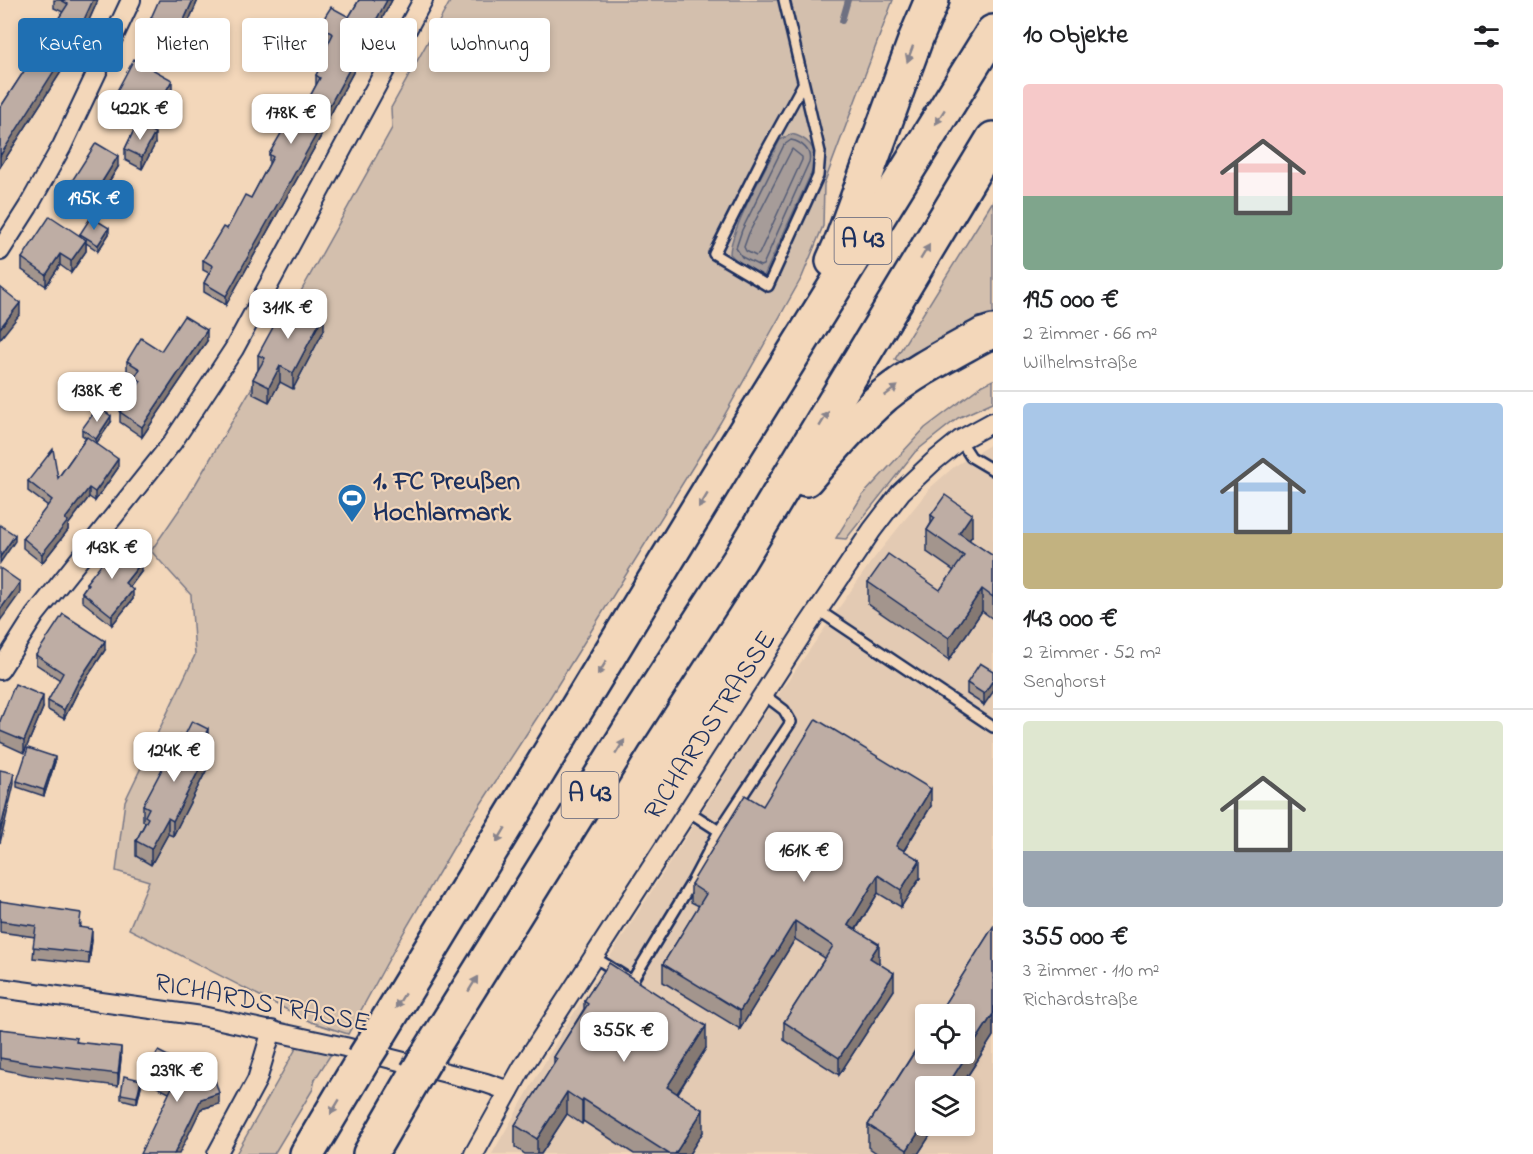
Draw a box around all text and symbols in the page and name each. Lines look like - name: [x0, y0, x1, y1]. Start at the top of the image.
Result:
- text: 10 Objekte: [1023, 17, 1128, 55]
- chip: Kaufen: [18, 18, 123, 72]
- chip: Mieten: [135, 18, 230, 72]
- chip: Filter: [242, 18, 328, 72]
- chip: Neu: [340, 18, 417, 72]
- chip: Wohnung: [429, 18, 550, 72]
- icon: filters: [1470, 20, 1503, 53]
- one-way arrow: [904, 45, 914, 63]
- pin: 422K €: [91, 90, 189, 141]
- pin: 178K €: [242, 94, 340, 145]
- text: 422K €: [112, 95, 168, 124]
- text: 178K €: [266, 99, 316, 128]
- one-way arrow: [935, 109, 946, 125]
- icon: home: [1209, 123, 1317, 231]
- pin: 195K €: [45, 180, 143, 231]
- text: 195K €: [68, 185, 120, 214]
- road number: A 43: [834, 218, 892, 264]
- one-way arrow: [920, 244, 931, 260]
- text: 195 000 €: [1023, 282, 1119, 320]
- pin: 311K €: [239, 289, 337, 340]
- text: 311K €: [263, 294, 313, 323]
- text: 2 Zimmer · 66 m²: [1023, 320, 1157, 349]
- text: Wilhelmstraße: [1023, 349, 1137, 378]
- pin: 138K €: [48, 372, 146, 423]
- text: 138K €: [72, 377, 122, 406]
- one-way arrow: [883, 385, 899, 397]
- one-way arrow: [819, 411, 830, 427]
- icon: home: [1209, 442, 1317, 550]
- place label: 1. FC Preußen Hochlarmark: [373, 463, 520, 533]
- sports icon: 1. FC Preußen Hochlarmark: [336, 482, 368, 524]
- one-way arrow: [697, 493, 708, 509]
- pin: 143K €: [63, 529, 161, 580]
- text: 143K €: [86, 534, 138, 563]
- text: 143 000 €: [1023, 601, 1118, 639]
- street label: RICHARDSTRASSE: [635, 624, 787, 828]
- text: 2 Zimmer · 52 m²: [1023, 639, 1161, 668]
- one-way arrow: [597, 660, 608, 676]
- text: Senghorst: [1023, 668, 1106, 697]
- pin: 124K €: [125, 732, 223, 783]
- text: 124K €: [147, 737, 201, 766]
- one-way arrow: [614, 739, 625, 755]
- icon: home: [1209, 760, 1317, 868]
- road number: A 43: [562, 772, 618, 818]
- one-way arrow: [496, 827, 507, 843]
- pin: 161K €: [755, 832, 853, 883]
- text: 161K €: [779, 837, 829, 866]
- text: 355 000 €: [1023, 919, 1128, 957]
- text: 3 Zimmer · 110 m²: [1023, 957, 1160, 986]
- street label: RICHARDSTRASSE: [151, 964, 373, 1044]
- one-way arrow: [468, 976, 479, 992]
- text: Richardstraße: [1023, 986, 1138, 1015]
- one-way arrow: [394, 993, 405, 1009]
- map controls: [915, 1004, 975, 1136]
- button: locate: [915, 1004, 975, 1064]
- pin: 355K €: [575, 1012, 673, 1063]
- text: 355K €: [594, 1017, 654, 1046]
- pin: 239K €: [128, 1052, 226, 1103]
- text: 239K €: [151, 1057, 203, 1086]
- button: layers: [915, 1076, 975, 1136]
- one-way arrow: [330, 1099, 341, 1115]

